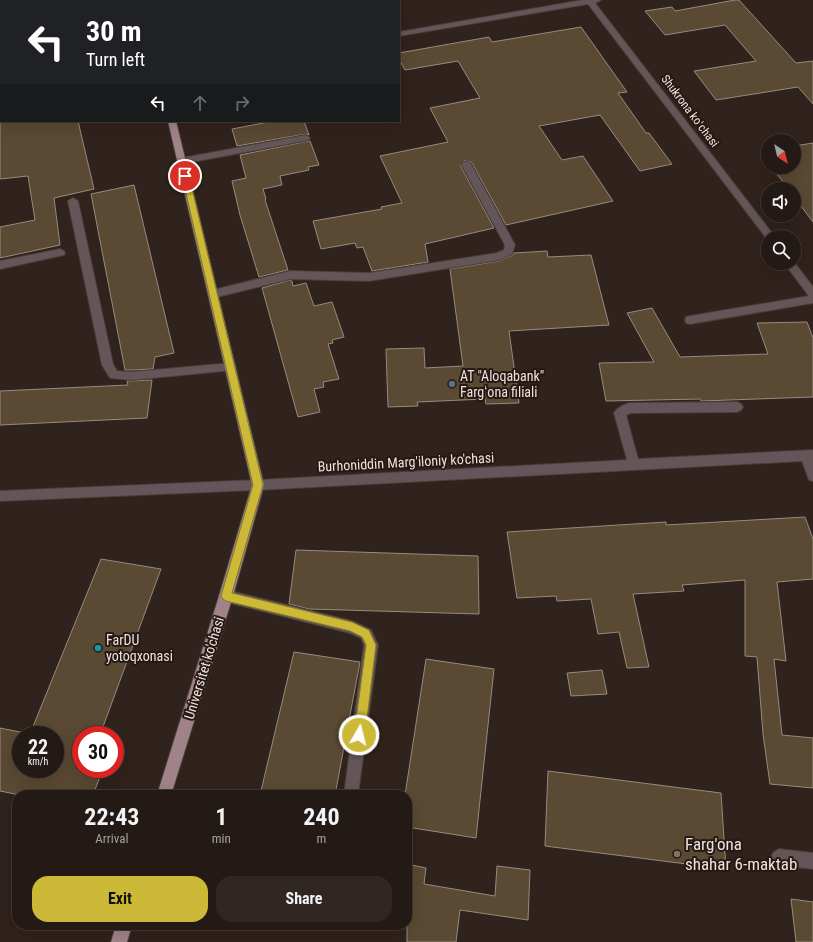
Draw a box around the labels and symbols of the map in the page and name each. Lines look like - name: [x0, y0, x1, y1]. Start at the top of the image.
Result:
- street label: Shukrona koʻchasi: [658, 72, 722, 150]
- north arrow: [761, 134, 801, 174]
- pin: [168, 159, 202, 193]
- place label: AT "Aloqabank" Fargʻona filiali: [460, 368, 544, 400]
- marker: AT "Aloqabank" Fargʻona filiali: [447, 379, 457, 389]
- street label: Burhoniddin Marg'iloniy ko'chasi: [317, 449, 495, 475]
- street label: Universitet ko'chasi: [181, 615, 227, 721]
- place label: FarDU yotoqxonasi: [106, 632, 173, 664]
- marker: FarDU yotoqxonasi: [93, 643, 103, 653]
- position arrow: [338, 714, 380, 756]
- speed limit sign: 30: [72, 726, 124, 778]
- place label: Farg'ona shahar 6-maktab: [685, 834, 797, 874]
- marker: Farg'ona shahar 6-maktab: [672, 849, 682, 859]

